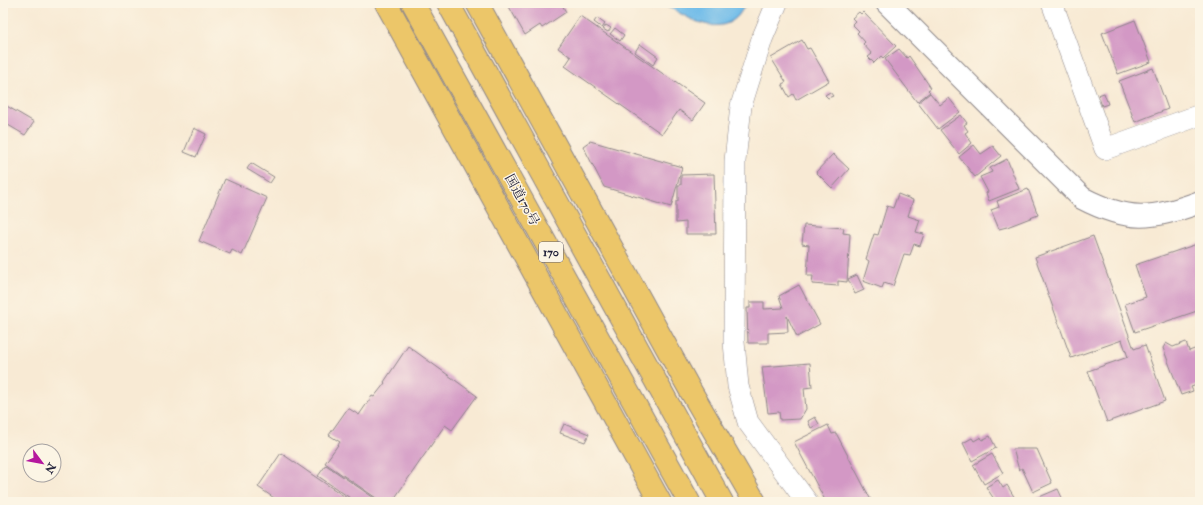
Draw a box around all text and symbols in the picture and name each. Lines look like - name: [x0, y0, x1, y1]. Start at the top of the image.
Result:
- street label: 国道170号: [501, 172, 543, 228]
- road number: 170: [539, 242, 563, 262]
- north arrow: [22, 443, 62, 483]
- text: N: [41, 460, 59, 477]

